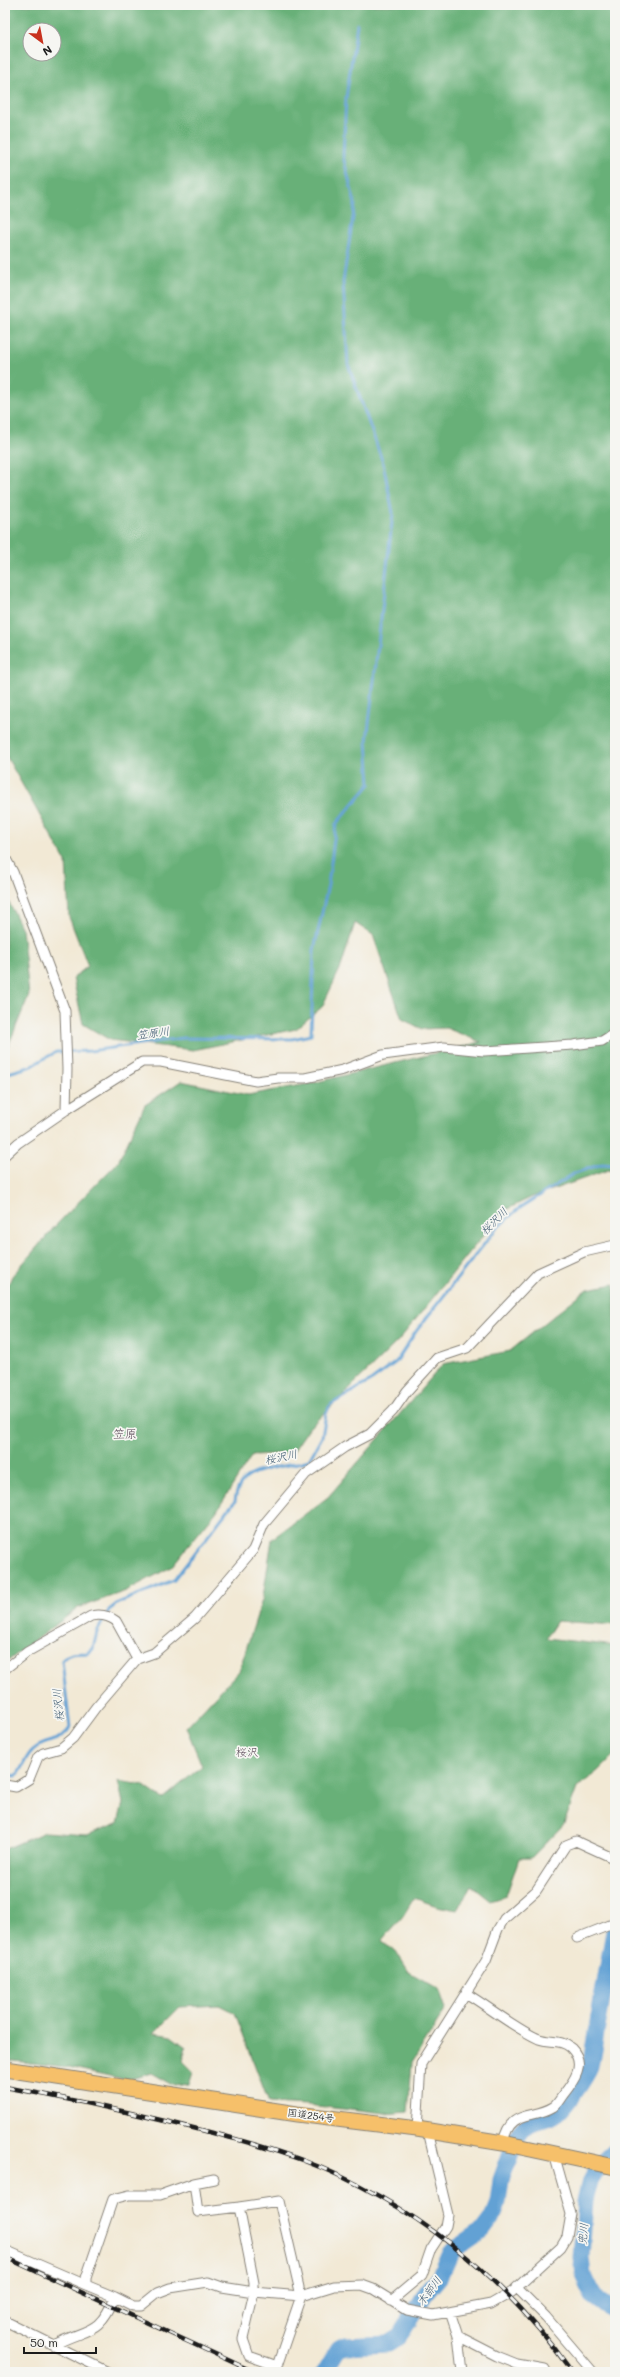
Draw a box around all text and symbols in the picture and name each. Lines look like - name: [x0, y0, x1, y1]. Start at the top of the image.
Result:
- north arrow: [22, 22, 62, 62]
- text: N: [40, 42, 55, 59]
- water label: 笠原川: [136, 1023, 170, 1042]
- water label: 桜沢川: [477, 1204, 511, 1238]
- district label: 笠原: [113, 1425, 137, 1441]
- water label: 桜沢川: [263, 1446, 299, 1467]
- water label: 桜沢川: [48, 1688, 67, 1722]
- district label: 桜沢: [236, 1744, 258, 1759]
- street label: 国道254号: [287, 2105, 335, 2125]
- water label: 兜川: [574, 2222, 591, 2246]
- water label: 木部川: [413, 2273, 444, 2308]
- scale bar: [24, 2329, 96, 2355]
- text: 50 m: [30, 2334, 58, 2350]

